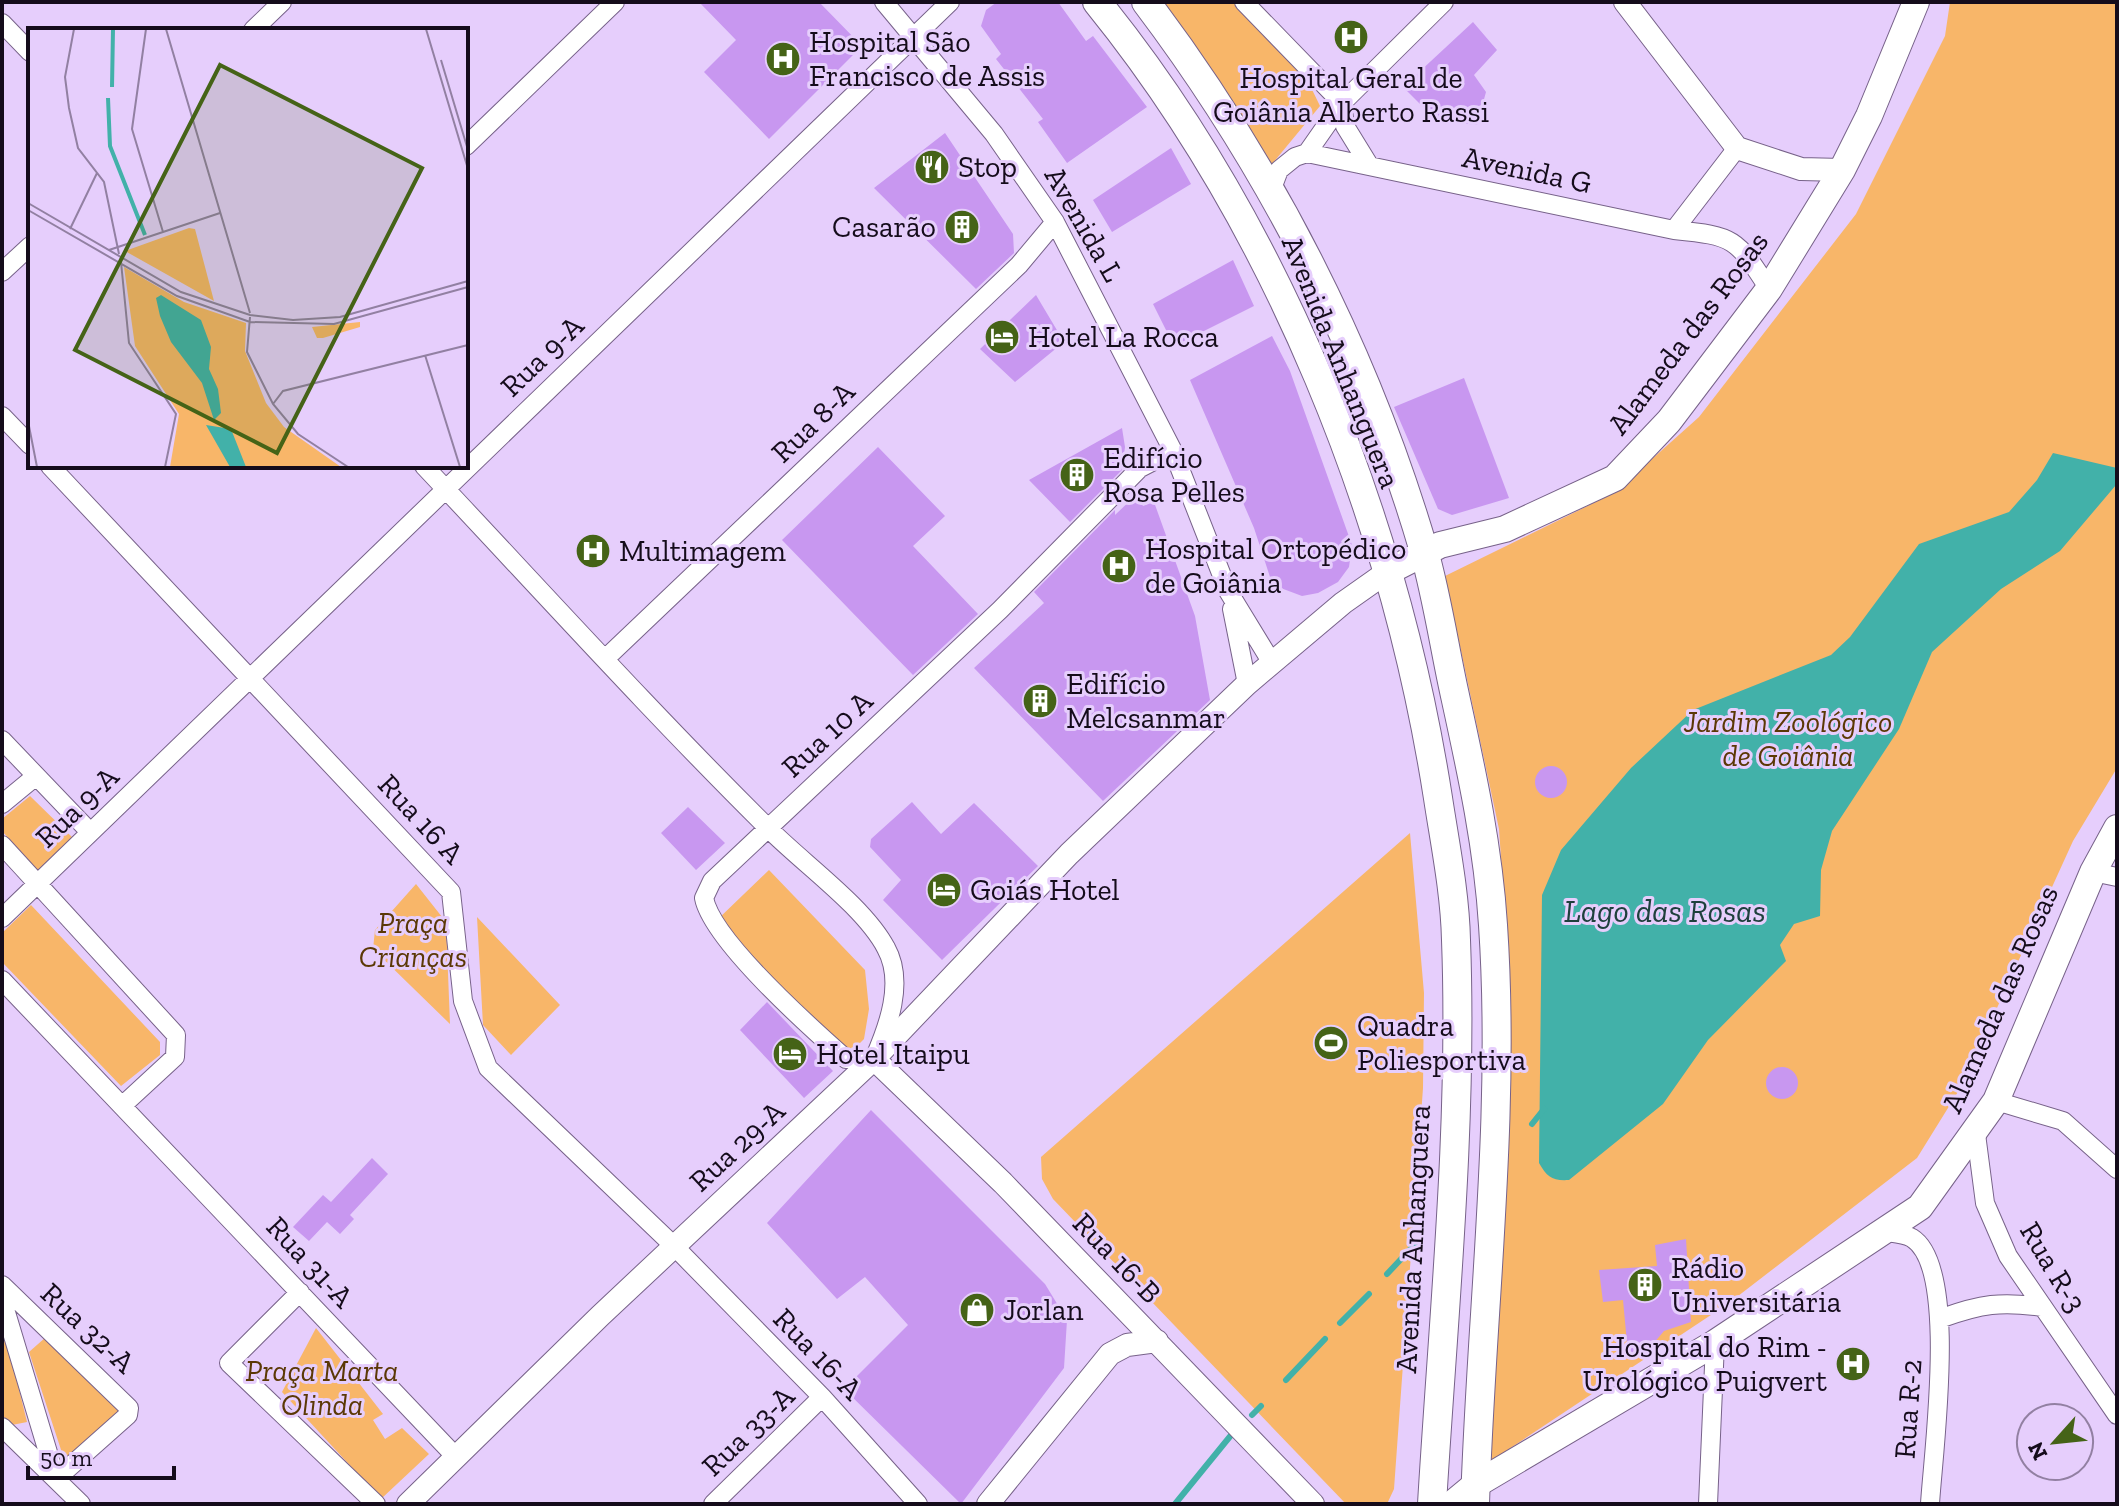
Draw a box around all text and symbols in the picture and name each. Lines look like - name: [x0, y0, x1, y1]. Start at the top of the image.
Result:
- hospital icon: Hospital Geral de Goiânia Alberto Rassi: [1332, 18, 1370, 56]
- place label: Hospital São Francisco de Assis: [809, 24, 1045, 94]
- inset map: [28, 28, 468, 468]
- hospital icon: Hospital São Francisco de Assis: [764, 40, 802, 78]
- place label: Hospital Geral de Goiânia Alberto Rassi: [1213, 60, 1489, 130]
- street label: Avenida G: [1459, 139, 1595, 201]
- restaurant icon: Stop: [913, 148, 951, 186]
- place label: Stop: [958, 149, 1017, 185]
- street label: Avenida L: [1037, 160, 1131, 288]
- building icon: Casarão: [943, 208, 981, 246]
- place label: Casarão: [832, 209, 936, 245]
- street label: Alameda das Rosas: [1600, 224, 1776, 442]
- street label: Avenida Anhanguera: [1274, 231, 1408, 493]
- street label: Rua 9-A: [493, 307, 591, 404]
- hotel icon: Hotel La Rocca: [983, 318, 1021, 356]
- place label: Hotel La Rocca: [1028, 319, 1219, 355]
- street label: Rua 8-A: [764, 373, 863, 470]
- place label: Edifício Rosa Pelles: [1103, 440, 1245, 510]
- building icon: Edifício Rosa Pelles: [1058, 456, 1096, 494]
- place label: Hospital Ortopédico de Goiânia: [1145, 531, 1407, 601]
- hospital icon: Multimagem: [574, 532, 612, 570]
- place label: Multimagem: [619, 533, 786, 569]
- hospital icon: Hospital Ortopédico de Goiânia: [1100, 547, 1138, 585]
- place label: Edifício Melcsanmar: [1066, 666, 1226, 736]
- building icon: Edifício Melcsanmar: [1021, 682, 1059, 720]
- street label: Rua 10 A: [774, 683, 880, 785]
- park label: Jardim Zoológico de Goiânia: [1683, 704, 1892, 774]
- street label: Rua 9-A: [28, 758, 126, 855]
- street label: Rua 16 A: [371, 767, 472, 872]
- hotel icon: Goiás Hotel: [925, 871, 963, 909]
- place label: Goiás Hotel: [970, 872, 1120, 908]
- street label: Alameda das Rosas: [1934, 880, 2066, 1118]
- water label: Lago das Rosas: [1564, 892, 1766, 930]
- park label: Praça Crianças: [359, 905, 467, 975]
- place label: Quadra Poliesportiva: [1357, 1008, 1526, 1078]
- sports icon: Quadra Poliesportiva: [1312, 1024, 1350, 1062]
- hotel icon: Hotel Itaipu: [771, 1035, 809, 1073]
- place label: Hotel Itaipu: [816, 1036, 970, 1072]
- street label: Rua 29-A: [682, 1093, 792, 1199]
- street label: Avenida Anhanguera: [1388, 1104, 1438, 1374]
- street label: Rua 16-B: [1065, 1205, 1169, 1311]
- street label: Rua 31-A: [259, 1209, 362, 1315]
- street label: Rua R-3: [2012, 1215, 2094, 1319]
- place label: Rádio Universitária: [1671, 1250, 1841, 1320]
- building icon: Rádio Universitária: [1626, 1266, 1664, 1304]
- street label: Rua 32-A: [33, 1275, 143, 1381]
- shop icon: Jorlan: [958, 1291, 996, 1329]
- place label: Jorlan: [1003, 1292, 1083, 1328]
- street label: Rua 16-A: [766, 1301, 871, 1408]
- place label: Hospital do Rim - Urológico Puigvert: [1582, 1329, 1827, 1399]
- hospital icon: Hospital do Rim - Urológico Puigvert: [1834, 1345, 1872, 1383]
- park label: Praça Marta Olinda: [246, 1353, 399, 1423]
- street label: Rua R-2: [1887, 1358, 1929, 1460]
- street label: Rua 33-A: [694, 1378, 802, 1484]
- north arrow: [2015, 1402, 2095, 1482]
- scale bar: [28, 1430, 174, 1480]
- text: N: [2022, 1437, 2053, 1464]
- text: 50 m: [40, 1443, 93, 1472]

